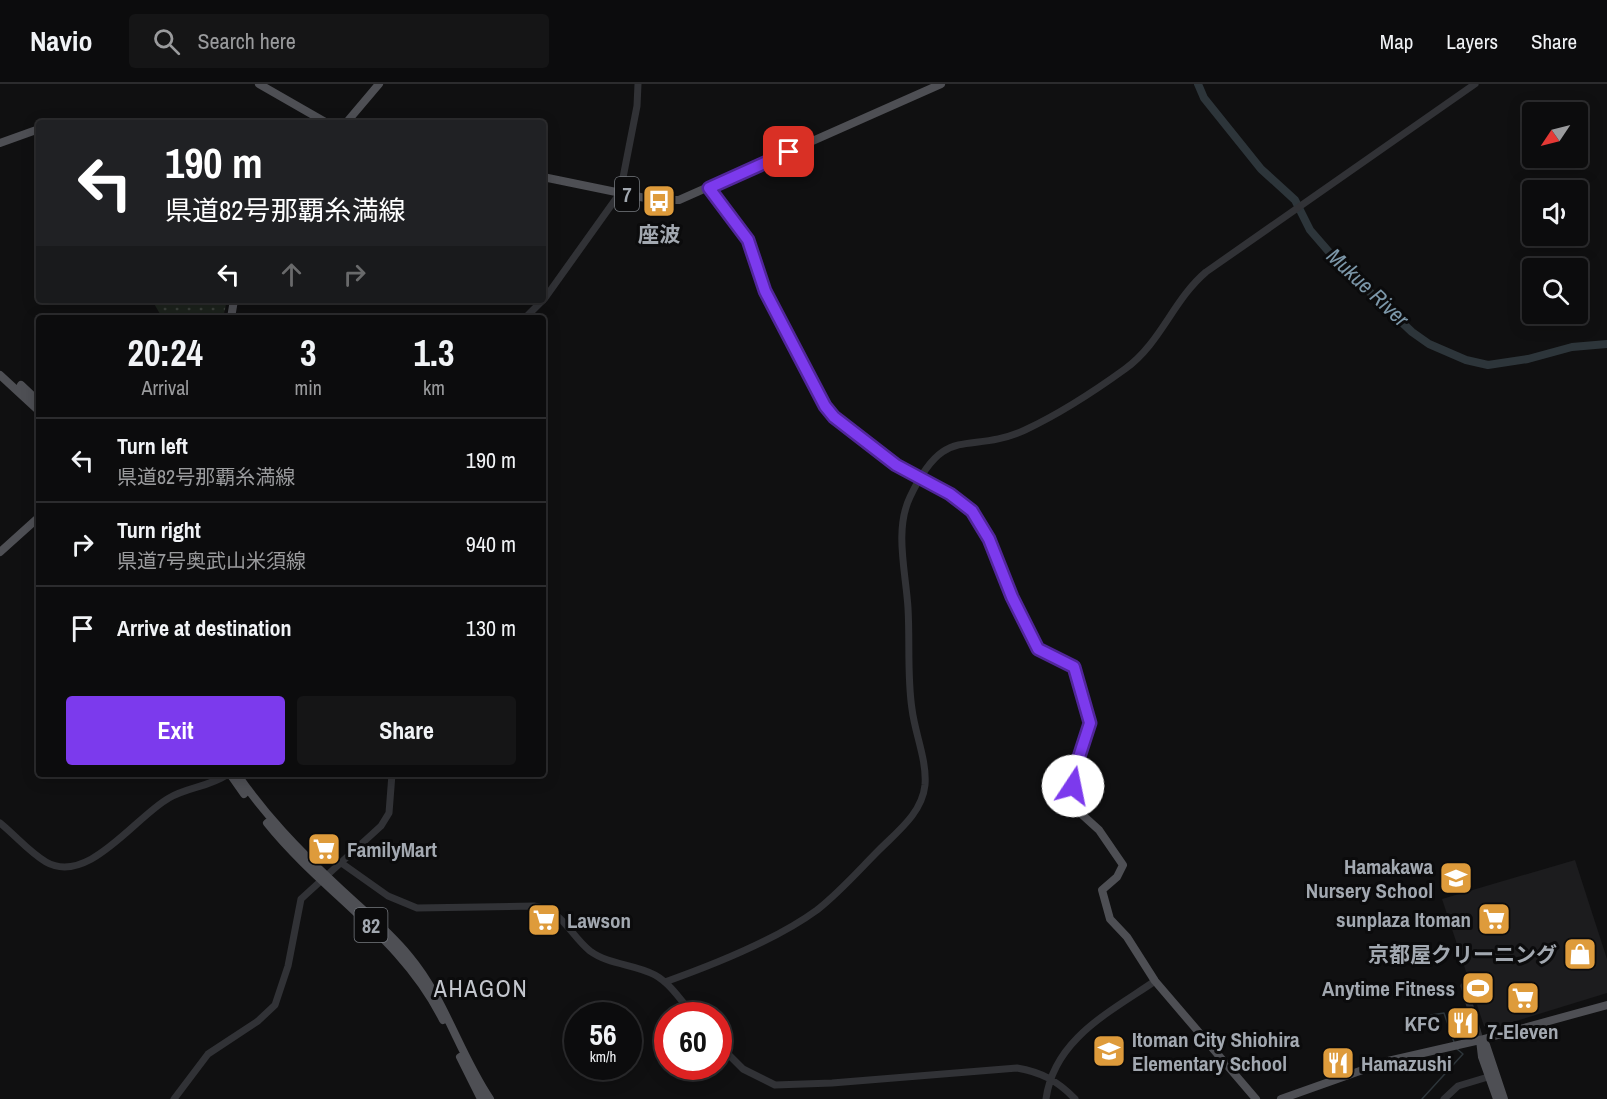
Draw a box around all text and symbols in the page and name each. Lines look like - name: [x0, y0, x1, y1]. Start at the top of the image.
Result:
- search box: [129, 14, 549, 68]
- text: Navio: [30, 22, 93, 60]
- icon: search: [150, 25, 183, 58]
- text: Search here: [198, 26, 296, 56]
- text: Map: [1380, 27, 1413, 56]
- text: Layers: [1446, 27, 1498, 56]
- text: Share: [1531, 27, 1577, 56]
- north arrow: [1522, 102, 1588, 168]
- map controls: [1522, 102, 1588, 324]
- pin: [763, 126, 814, 177]
- text: 190 m: [165, 135, 263, 191]
- icon: arrive: [772, 135, 805, 168]
- icon: left: [66, 144, 144, 222]
- road number: 7: [615, 177, 639, 211]
- button: sound: [1522, 180, 1588, 246]
- bus stop icon: 座波: [641, 183, 677, 219]
- text: 県道82号那覇糸満線: [165, 192, 406, 228]
- place label: 座波: [638, 220, 680, 249]
- water label: Mukue River: [1320, 241, 1416, 334]
- icon: left: [212, 258, 245, 291]
- icon: ahead: [275, 258, 308, 291]
- icon: right: [338, 258, 371, 291]
- button: search: [1522, 258, 1588, 324]
- text: 20:24: [128, 329, 203, 377]
- text: 3: [300, 329, 316, 377]
- text: 1.3: [413, 329, 454, 377]
- text: Arrival: [142, 374, 189, 401]
- text: min: [295, 374, 322, 401]
- text: km: [423, 374, 445, 401]
- text: Turn left: [117, 431, 188, 461]
- icon: left: [66, 444, 99, 477]
- text: 190 m: [466, 445, 516, 475]
- text: 県道82号那覇糸満線: [117, 463, 295, 490]
- text: Turn right: [117, 515, 201, 545]
- icon: right: [66, 528, 99, 561]
- text: 940 m: [466, 529, 516, 559]
- text: 県道7号奥武山米須線: [117, 547, 306, 574]
- icon: arrive: [66, 612, 99, 645]
- text: Arrive at destination: [117, 613, 291, 643]
- text: 130 m: [466, 613, 516, 643]
- button: Exit: [66, 696, 285, 765]
- button: Share: [297, 696, 516, 765]
- position arrow: [1041, 754, 1105, 818]
- supermarket icon: FamilyMart: [306, 831, 342, 867]
- place label: FamilyMart: [347, 835, 437, 864]
- place label: Hamakawa Nursery School: [1306, 852, 1433, 905]
- school or university icon: Hamakawa Nursery School: [1438, 860, 1474, 896]
- supermarket icon: sunplaza Itoman: [1476, 901, 1512, 937]
- supermarket icon: Lawson: [526, 902, 562, 938]
- place label: sunplaza Itoman: [1336, 905, 1471, 934]
- place label: Lawson: [567, 906, 631, 935]
- road number: 82: [354, 908, 388, 942]
- shop icon: 京都屋クリーニング: [1562, 936, 1598, 972]
- place label: 京都屋クリーニング: [1368, 940, 1557, 969]
- sports icon: Anytime Fitness: [1460, 970, 1496, 1006]
- district label: AHAGON: [433, 972, 528, 1004]
- place label: Anytime Fitness: [1322, 974, 1455, 1003]
- supermarket icon: 7-Eleven: [1505, 980, 1541, 1016]
- speed limit sign: 60: [654, 1002, 732, 1080]
- restaurant icon: KFC: [1445, 1005, 1481, 1041]
- place label: KFC: [1405, 1009, 1440, 1038]
- text: 56: [589, 1014, 617, 1054]
- place label: 7-Eleven: [1488, 1017, 1558, 1046]
- place label: Itoman City Shiohira Elementary School: [1132, 1025, 1300, 1078]
- school or university icon: Itoman City Shiohira Elementary School: [1091, 1033, 1127, 1069]
- restaurant icon: Hamazushi: [1320, 1045, 1356, 1081]
- text: km/h: [590, 1046, 616, 1067]
- place label: Hamazushi: [1361, 1049, 1452, 1078]

